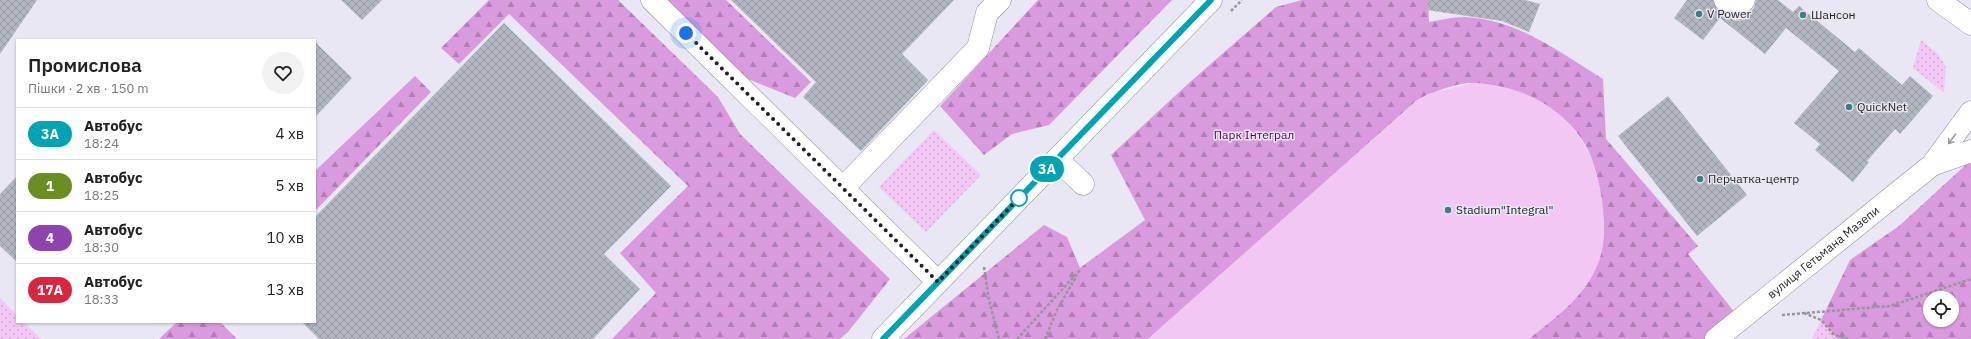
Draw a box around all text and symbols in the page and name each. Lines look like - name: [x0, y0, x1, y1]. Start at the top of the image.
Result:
- place label: V Power: [1707, 6, 1752, 21]
- place label: Шансон: [1811, 7, 1856, 22]
- marker: V Power: [1694, 9, 1704, 19]
- marker: Шансон: [1798, 10, 1808, 20]
- your location: [676, 23, 696, 43]
- button: heart: [262, 52, 304, 94]
- text: Промислова: [28, 53, 142, 77]
- text: Пішки · 2 хв · 150 m: [28, 80, 149, 97]
- place label: QuickNet: [1857, 99, 1907, 114]
- marker: QuickNet: [1844, 102, 1854, 112]
- text: Автобус: [84, 116, 143, 135]
- text: 4 хв: [275, 124, 304, 143]
- text: 3А: [41, 125, 59, 143]
- park label: Парк Інтеграл: [1214, 127, 1294, 142]
- one-way arrow: [1947, 133, 1956, 144]
- text: 18:24: [84, 135, 119, 152]
- line badge: 3А: [1029, 156, 1065, 182]
- text: 3А: [1038, 160, 1056, 178]
- text: Автобус: [84, 168, 143, 187]
- place label: Перчатка-центр: [1708, 171, 1799, 186]
- marker: Перчатка-центр: [1695, 174, 1705, 184]
- text: 5 хв: [275, 176, 304, 195]
- text: 1: [46, 177, 54, 195]
- text: 18:25: [84, 187, 119, 204]
- unlabelled marker: [1010, 189, 1028, 207]
- place label: Stadium"Integral": [1456, 202, 1553, 217]
- street label: вулиця Гетьмана Мазепи: [1764, 202, 1882, 302]
- marker: Stadium"Integral": [1443, 205, 1453, 215]
- text: Автобус: [84, 220, 143, 239]
- text: 10 хв: [266, 228, 304, 247]
- text: 4: [46, 229, 54, 247]
- text: 18:30: [84, 239, 119, 256]
- text: Автобус: [84, 272, 143, 291]
- text: 13 хв: [266, 280, 304, 299]
- text: 17А: [37, 281, 63, 299]
- text: 18:33: [84, 291, 119, 308]
- map controls: [1923, 291, 1959, 327]
- button: locate: [1923, 291, 1959, 327]

